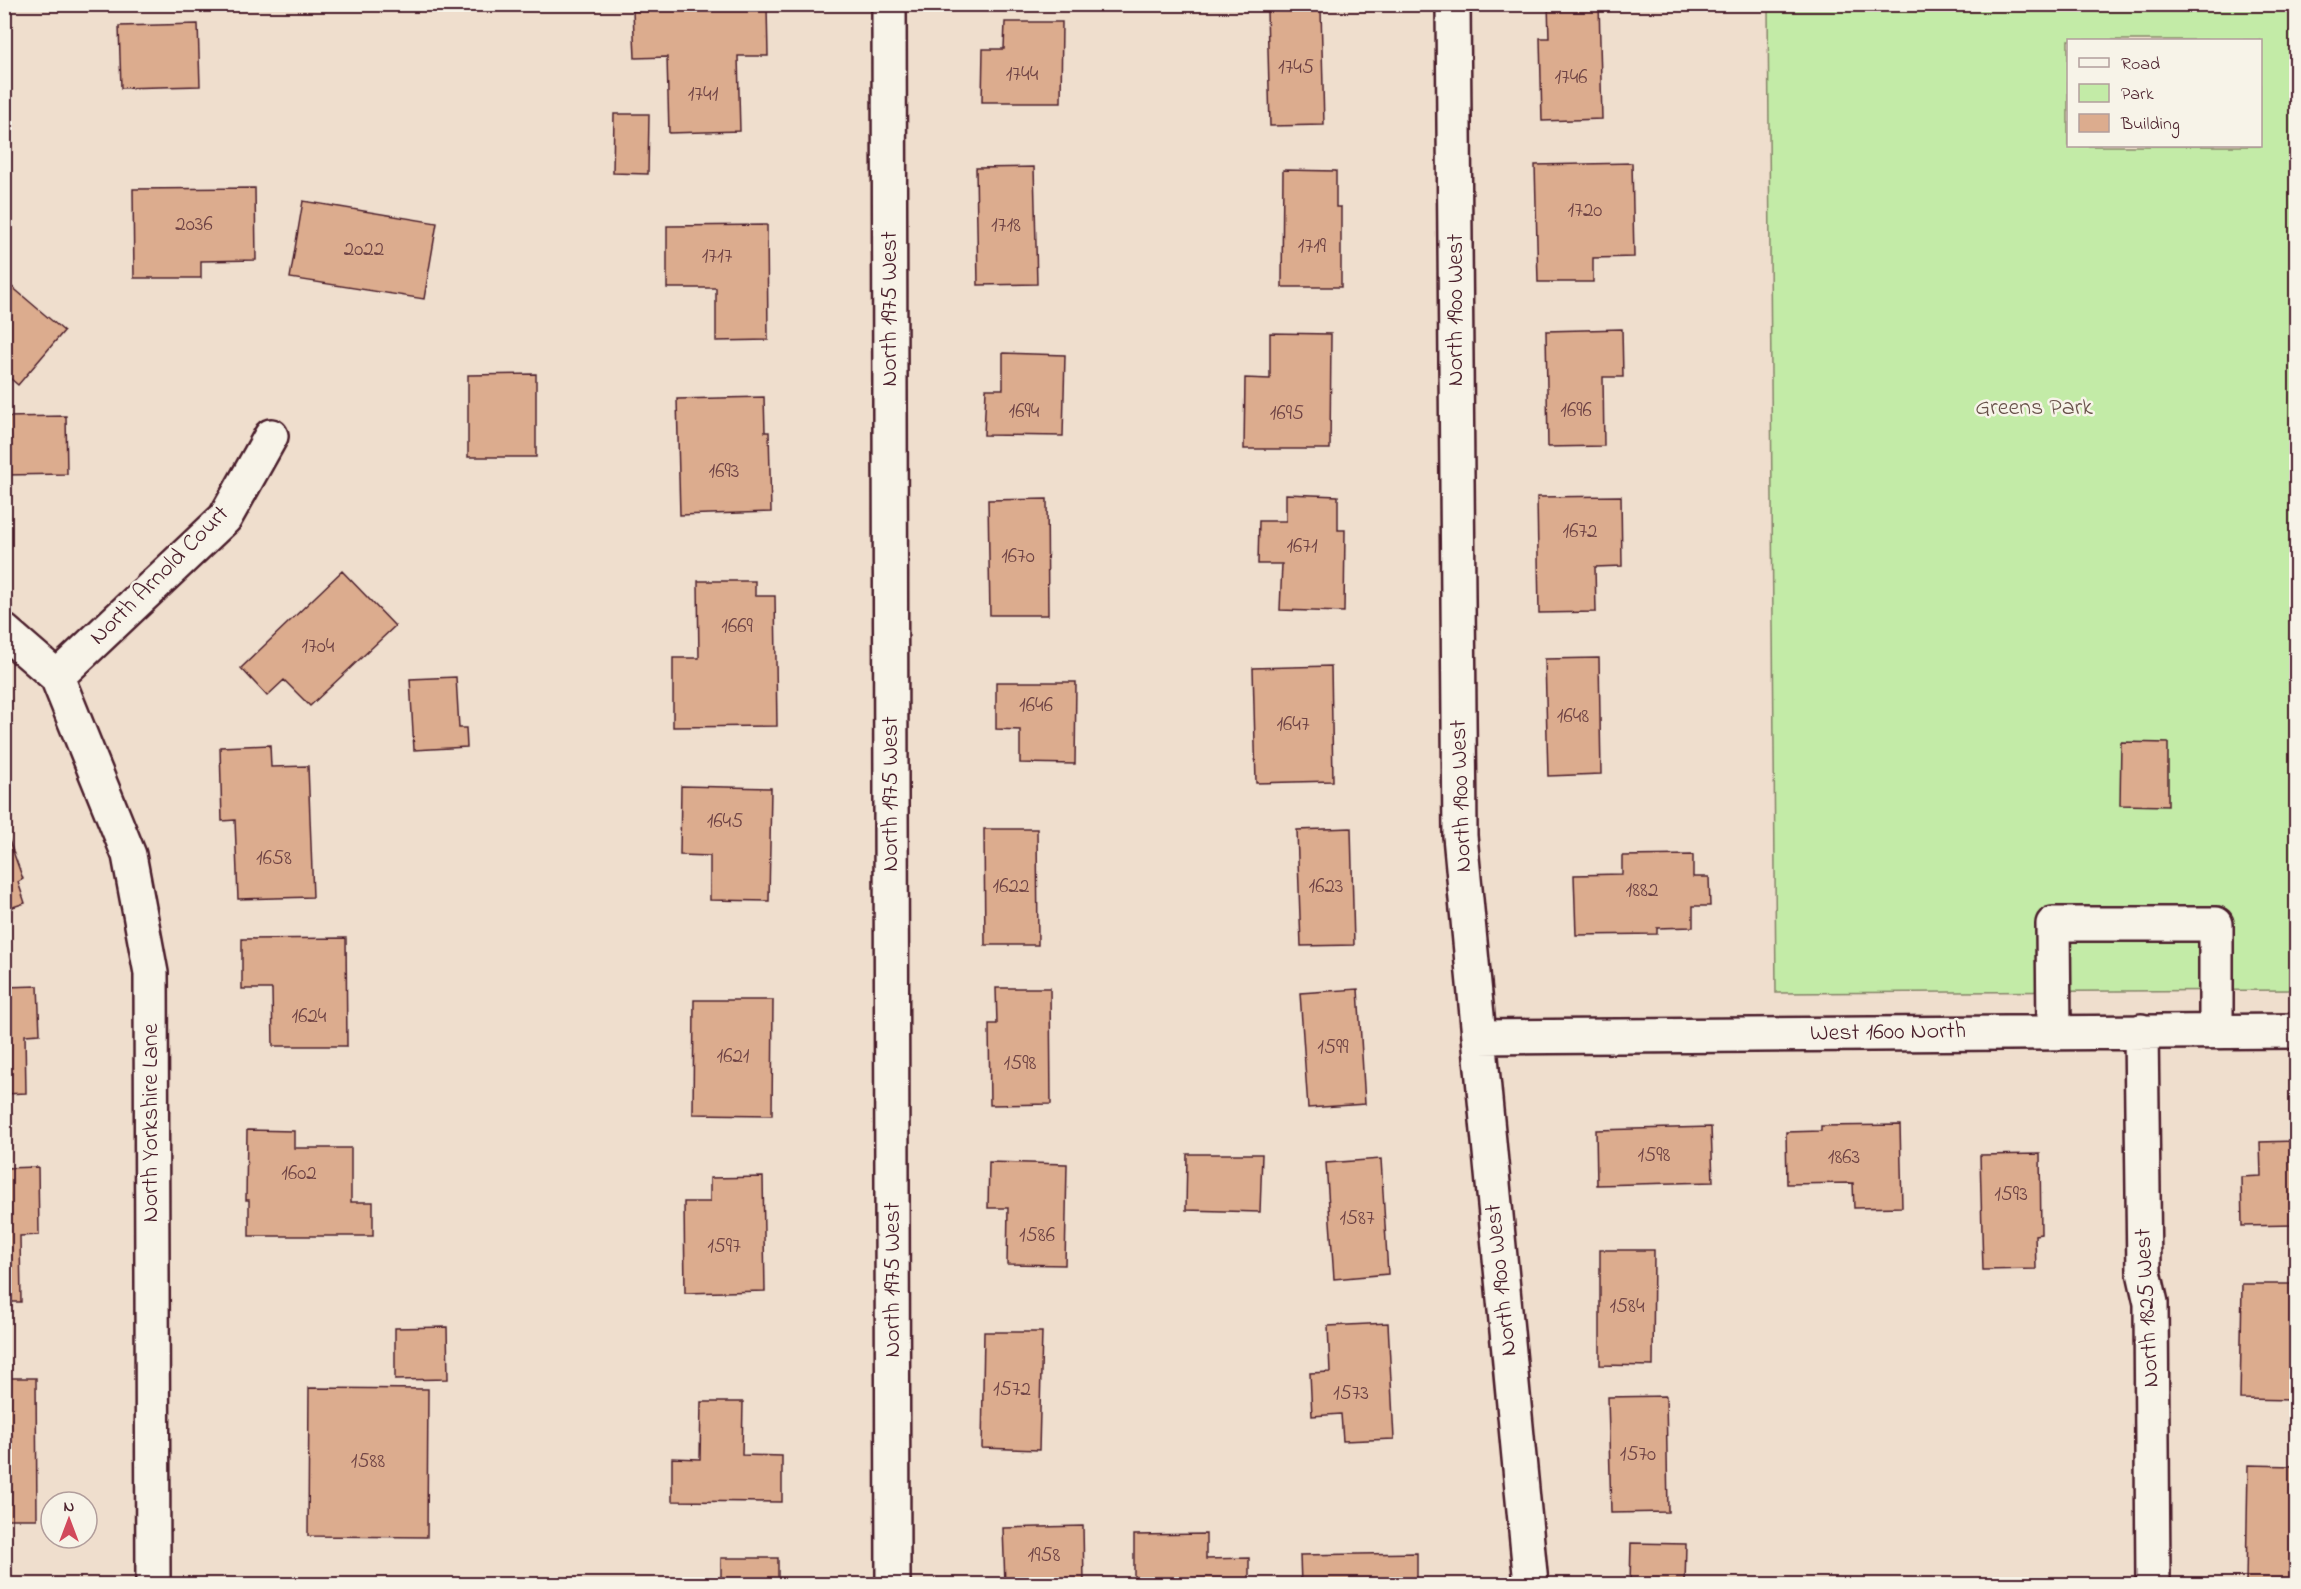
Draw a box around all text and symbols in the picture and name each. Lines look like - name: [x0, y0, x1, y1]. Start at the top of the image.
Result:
- legend: [2067, 39, 2262, 147]
- text: Road: [2121, 52, 2160, 78]
- house number: 1745: [1278, 53, 1314, 83]
- house number: 1744: [1006, 60, 1039, 90]
- house number: 1746: [1554, 63, 1588, 93]
- house number: 1741: [688, 80, 719, 110]
- text: Park: [2121, 82, 2154, 108]
- text: Building: [2120, 112, 2180, 139]
- house number: 1720: [1568, 196, 1602, 226]
- house number: 2036: [175, 210, 213, 240]
- house number: 1718: [991, 211, 1021, 241]
- street label: North 1975 West: [873, 231, 908, 387]
- house number: 1719: [1298, 232, 1327, 262]
- street label: North 1900 West: [1439, 234, 1474, 386]
- house number: 2022: [344, 235, 384, 265]
- house number: 1717: [702, 242, 733, 272]
- park label: Greens Park: [1975, 391, 2093, 426]
- house number: 1696: [1560, 396, 1592, 426]
- house number: 1694: [1009, 397, 1040, 427]
- house number: 1695: [1270, 399, 1304, 429]
- house number: 1693: [709, 457, 739, 487]
- street label: North Arnold Court: [82, 498, 238, 654]
- house number: 1672: [1562, 517, 1598, 547]
- house number: 1671: [1286, 532, 1318, 562]
- house number: 1670: [1001, 542, 1035, 572]
- house number: 1669: [721, 612, 753, 642]
- house number: 1704: [301, 632, 335, 662]
- house number: 1646: [1019, 691, 1053, 721]
- house number: 1648: [1557, 702, 1589, 732]
- house number: 1647: [1276, 710, 1310, 740]
- street label: North 1975 West: [874, 716, 909, 872]
- street label: North 1900 West: [1442, 719, 1482, 873]
- house number: 1645: [707, 807, 743, 837]
- house number: 1658: [256, 844, 292, 874]
- house number: 1622: [993, 872, 1029, 902]
- house number: 1623: [1308, 872, 1344, 902]
- house number: 1882: [1626, 876, 1658, 906]
- house number: 1624: [291, 1002, 327, 1032]
- street label: West 1600 North: [1810, 1014, 1966, 1052]
- street label: North Yorkshire Lane: [134, 1023, 169, 1222]
- house number: 1599: [1317, 1033, 1349, 1063]
- house number: 1621: [716, 1042, 750, 1072]
- house number: 1598: [1004, 1049, 1037, 1079]
- house number: 1598: [1638, 1141, 1671, 1171]
- house number: 1863: [1828, 1143, 1860, 1173]
- house number: 1602: [281, 1159, 317, 1189]
- house number: 1593: [1994, 1180, 2028, 1210]
- street label: North 1975 West: [876, 1202, 911, 1358]
- street label: North 1900 West: [1477, 1202, 1527, 1358]
- house number: 1587: [1339, 1204, 1375, 1234]
- house number: 1586: [1019, 1221, 1055, 1251]
- street label: North 1825 West: [2126, 1227, 2170, 1389]
- house number: 1597: [707, 1232, 741, 1262]
- house number: 1584: [1609, 1292, 1645, 1322]
- house number: 1572: [993, 1375, 1031, 1405]
- house number: 1573: [1333, 1379, 1369, 1409]
- house number: 1570: [1620, 1440, 1656, 1470]
- house number: 1588: [351, 1447, 385, 1477]
- north arrow: [39, 1490, 99, 1550]
- text: N: [64, 1495, 75, 1519]
- house number: 1958: [1028, 1541, 1061, 1571]

